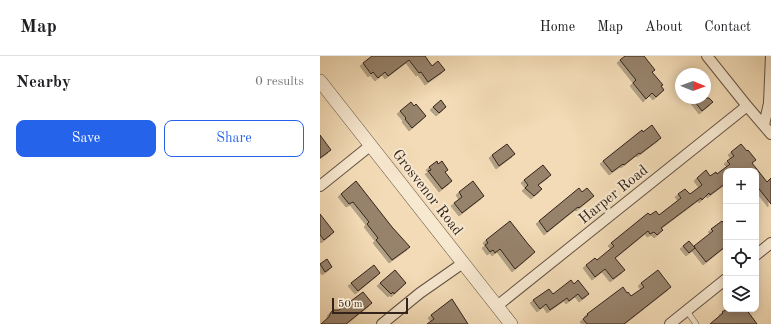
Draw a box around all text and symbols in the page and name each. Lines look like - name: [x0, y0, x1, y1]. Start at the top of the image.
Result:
- text: Map: [20, 18, 57, 37]
- text: Home: [540, 20, 575, 34]
- text: Map: [597, 20, 623, 34]
- text: About: [645, 20, 682, 34]
- text: Contact: [704, 20, 751, 34]
- north arrow: [675, 68, 711, 104]
- text: Nearby: [16, 74, 71, 91]
- text: 0 results: [255, 75, 304, 88]
- button: Save: [16, 120, 156, 157]
- button: Share: [164, 120, 304, 157]
- street label: Grosvenor Road: [389, 147, 465, 239]
- street label: Harper Road: [577, 163, 651, 227]
- map controls: [723, 168, 759, 312]
- button: +: [723, 168, 759, 204]
- button: −: [723, 204, 759, 240]
- button: locate: [723, 240, 759, 276]
- button: layers: [723, 276, 759, 312]
- scale bar: [332, 296, 408, 315]
- text: 50 m: [338, 299, 363, 310]

